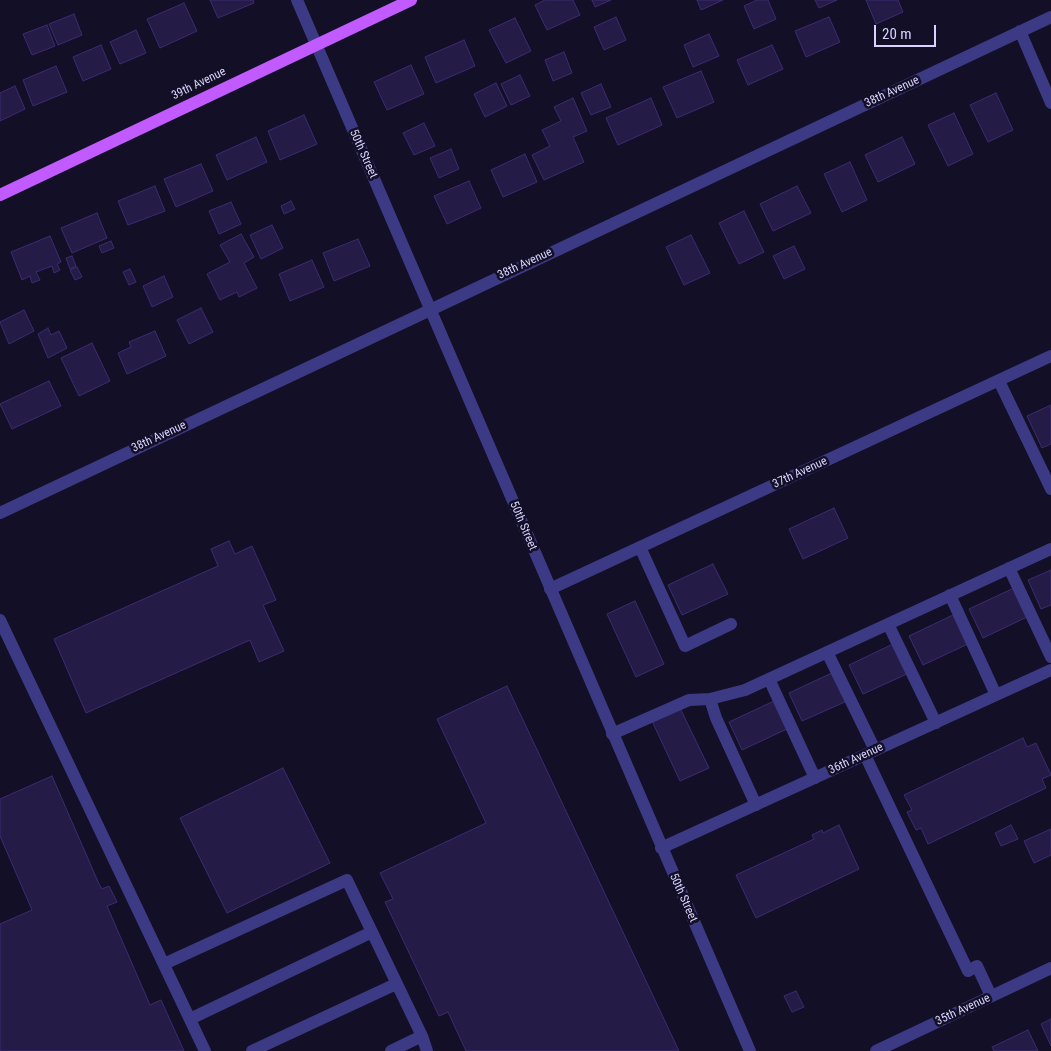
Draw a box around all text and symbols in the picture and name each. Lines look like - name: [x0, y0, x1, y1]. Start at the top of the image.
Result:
- scale bar: [876, 15, 938, 47]
- text: 20 m: [882, 25, 912, 43]
- street label: 39th Avenue: [170, 65, 228, 103]
- street label: 38th Avenue: [862, 73, 922, 111]
- street label: 50th Street: [346, 127, 380, 181]
- street label: 38th Avenue: [495, 245, 555, 283]
- street label: 38th Avenue: [129, 418, 189, 456]
- street label: 37th Avenue: [770, 454, 830, 492]
- street label: 50th Street: [506, 499, 540, 553]
- street label: 36th Avenue: [826, 740, 886, 778]
- street label: 50th Street: [666, 871, 700, 925]
- street label: 35th Avenue: [933, 991, 993, 1029]

